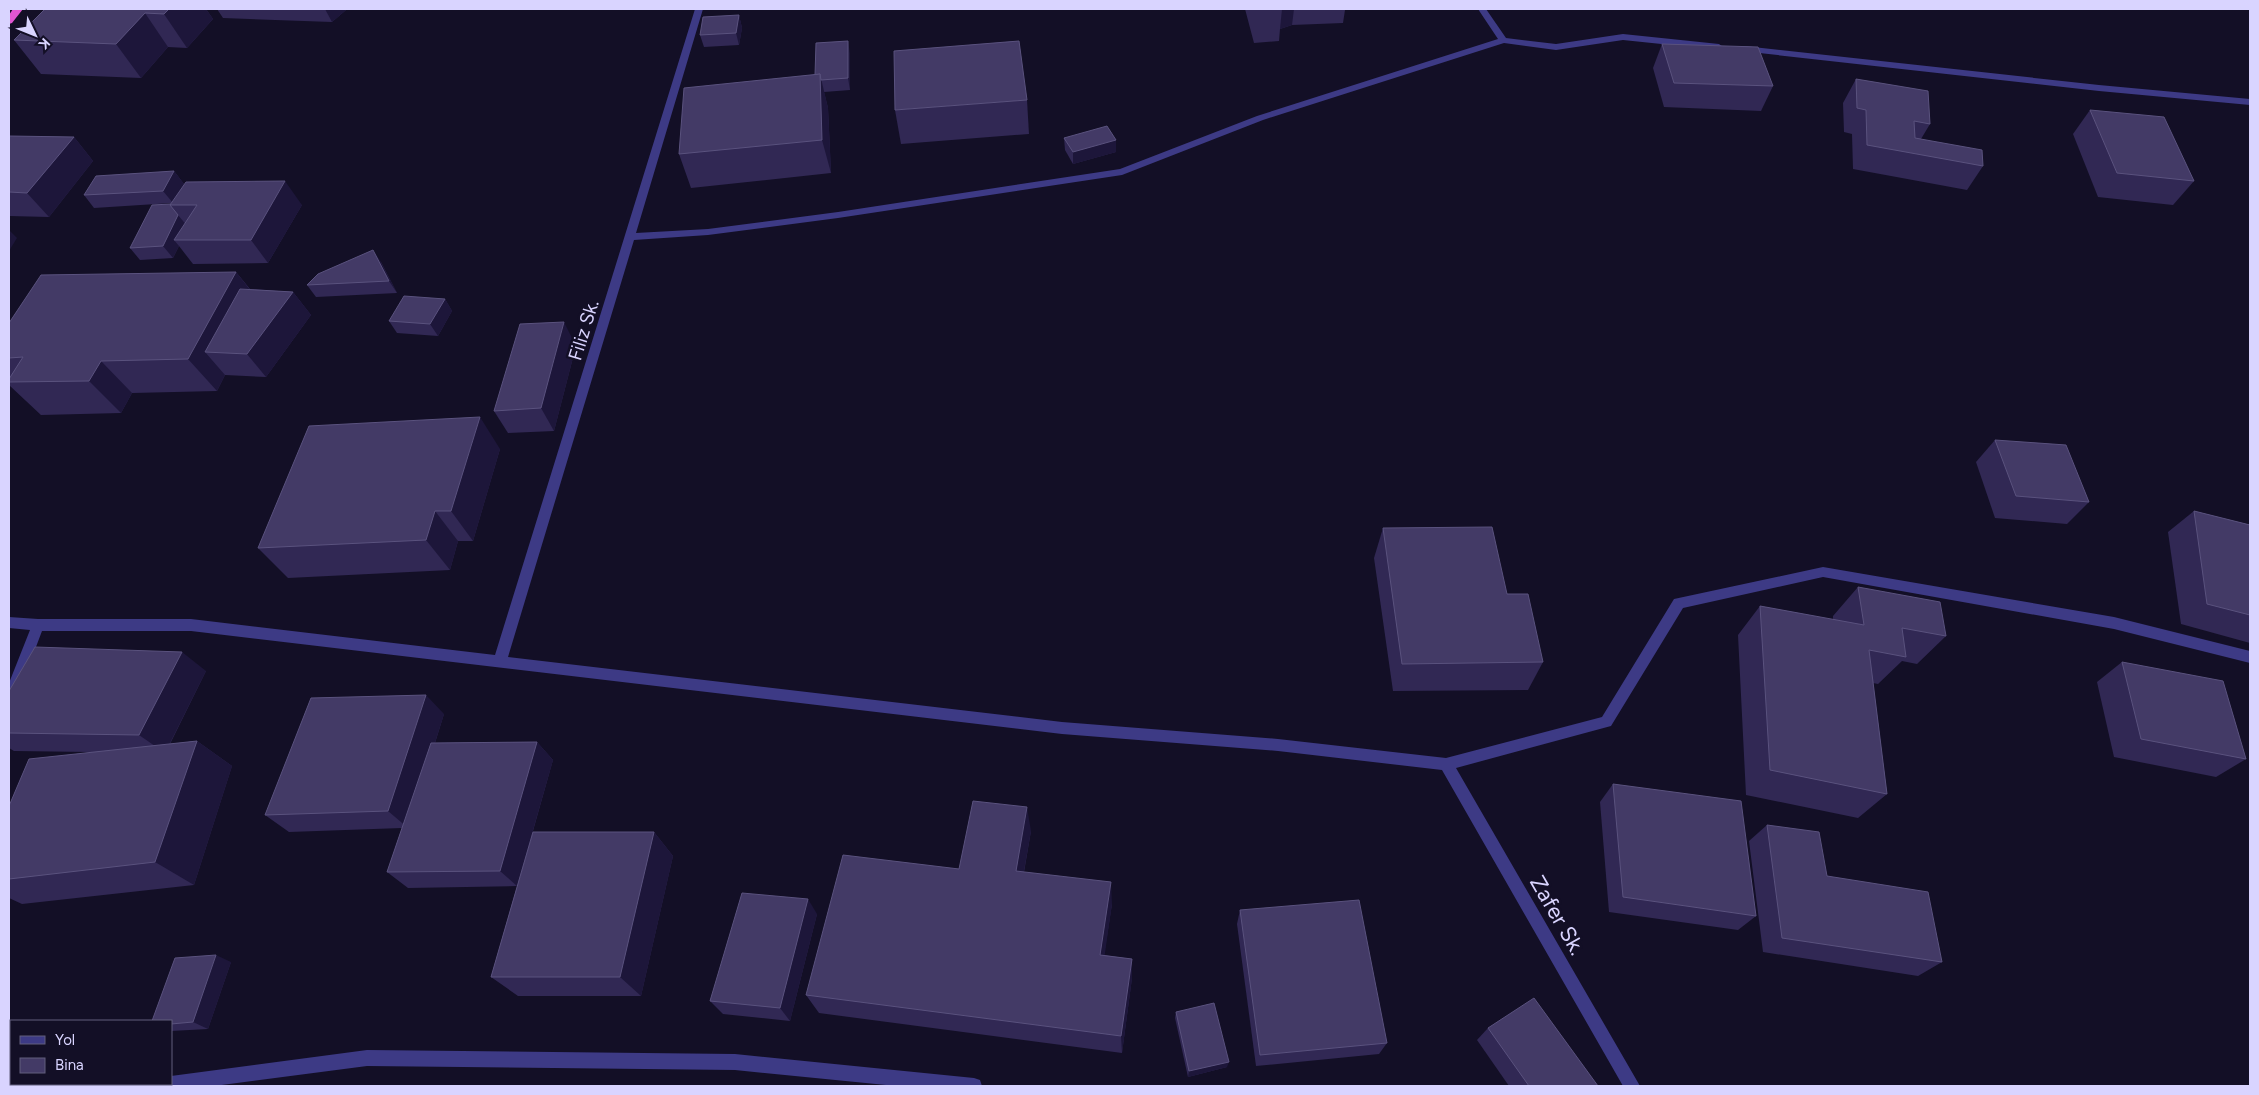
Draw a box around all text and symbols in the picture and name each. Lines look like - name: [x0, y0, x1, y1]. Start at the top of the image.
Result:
- north arrow: [10, 10, 60, 60]
- text: K: [34, 34, 54, 53]
- street label: Filiz Sk.: [563, 297, 604, 363]
- street label: Zafer Sk.: [1524, 871, 1591, 960]
- legend: [10, 1020, 172, 1085]
- text: Yol: [55, 1031, 75, 1049]
- text: Bina: [55, 1056, 84, 1074]

